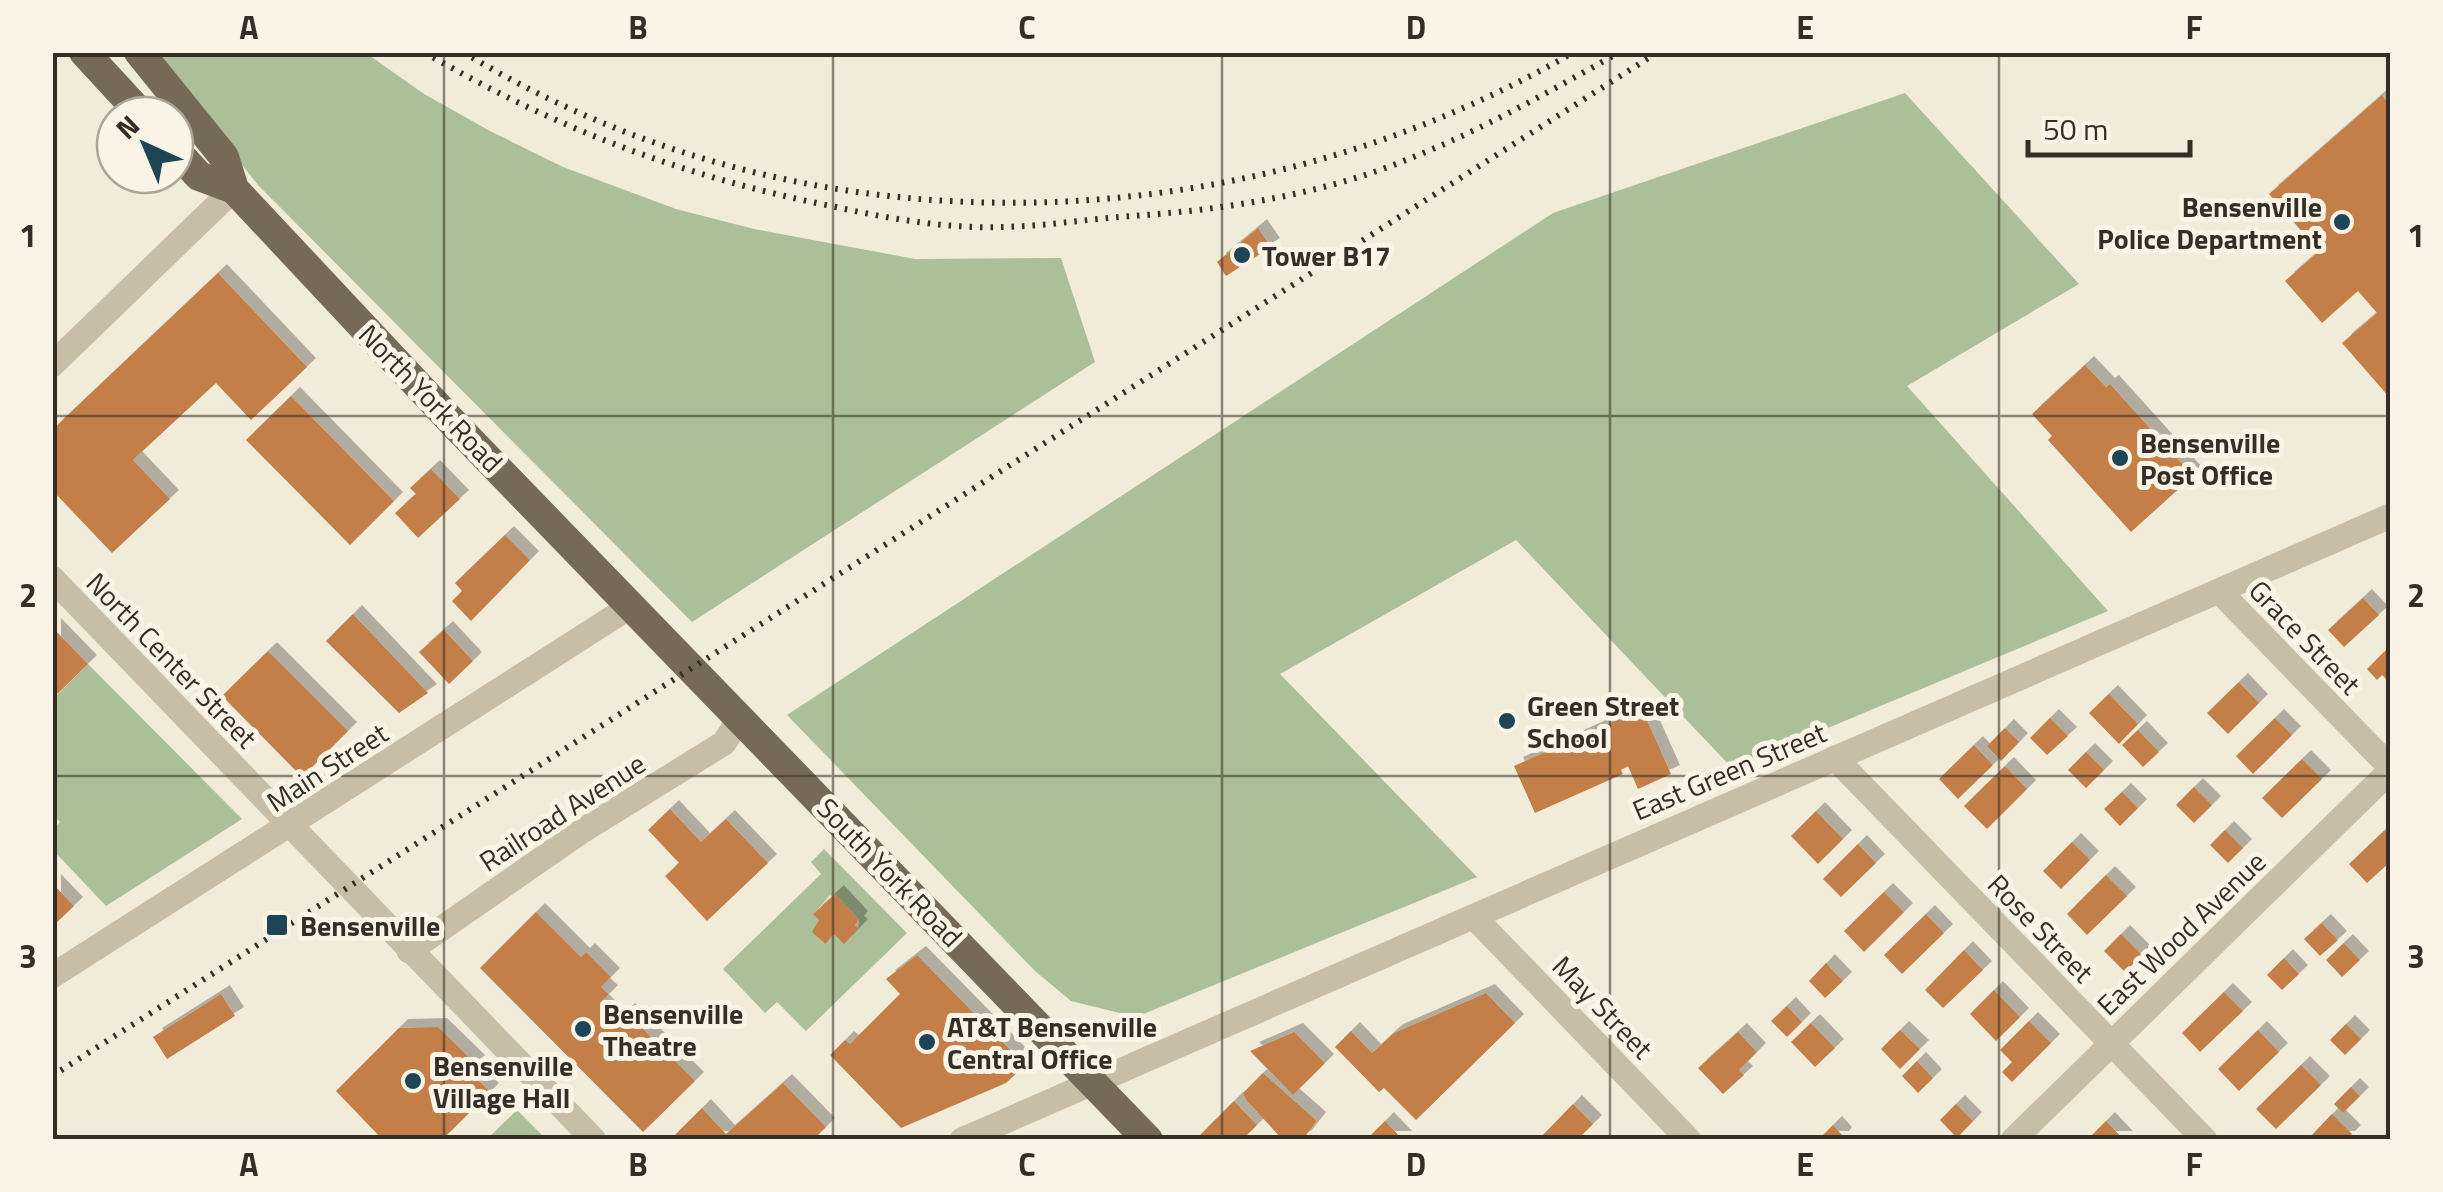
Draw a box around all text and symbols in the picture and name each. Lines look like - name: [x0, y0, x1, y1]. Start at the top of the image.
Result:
- text: A: [239, 3, 259, 51]
- text: B: [628, 3, 648, 51]
- text: C: [1018, 3, 1036, 51]
- text: D: [1406, 3, 1426, 51]
- text: E: [1796, 3, 1814, 51]
- text: F: [2186, 3, 2203, 51]
- north arrow: [95, 95, 195, 195]
- scale bar: [2028, 95, 2190, 157]
- text: N: [105, 104, 149, 149]
- text: 50 m: [2043, 106, 2108, 152]
- place label: Bensenville Police Department: [2097, 185, 2322, 260]
- text: 1: [19, 211, 37, 259]
- marker: Bensenville Police Department: [2331, 211, 2353, 233]
- text: 1: [2407, 211, 2425, 259]
- place label: Tower B17: [1262, 234, 1391, 277]
- marker: Tower B17: [1231, 244, 1253, 266]
- street label: North York Road: [349, 314, 513, 482]
- place label: Bensenville Post Office: [2140, 421, 2280, 496]
- marker: Bensenville Post Office: [2109, 447, 2131, 469]
- street label: North Center Street: [77, 562, 268, 758]
- street label: Grace Street: [2239, 570, 2371, 704]
- text: 2: [19, 571, 37, 619]
- text: 2: [2407, 571, 2425, 619]
- place label: Green Street School: [1527, 684, 1679, 759]
- marker: Green Street School: [1496, 710, 1518, 732]
- street label: East Green Street: [1625, 711, 1833, 831]
- street label: Main Street: [258, 712, 396, 822]
- street label: Railroad Avenue: [470, 742, 654, 882]
- street label: South York Road: [807, 787, 973, 957]
- street label: East Wood Avenue: [2087, 841, 2275, 1025]
- street label: Rose Street: [1978, 864, 2104, 992]
- place label: Bensenville: [300, 904, 440, 947]
- marker: Bensenville: [264, 912, 290, 938]
- text: 3: [19, 932, 37, 980]
- text: 3: [2407, 932, 2425, 980]
- street label: May Street: [1543, 946, 1663, 1069]
- place label: Bensenville Theatre: [603, 992, 743, 1067]
- place label: AT&T Bensenville Central Office: [947, 1005, 1157, 1080]
- marker: Bensenville Theatre: [572, 1018, 594, 1040]
- marker: AT&T Bensenville Central Office: [916, 1031, 938, 1053]
- place label: Bensenville Village Hall: [433, 1044, 573, 1119]
- marker: Bensenville Village Hall: [402, 1070, 424, 1092]
- text: A: [239, 1140, 259, 1188]
- text: B: [628, 1140, 648, 1188]
- text: C: [1018, 1140, 1036, 1188]
- text: D: [1406, 1140, 1426, 1188]
- text: E: [1796, 1140, 1814, 1188]
- text: F: [2186, 1140, 2203, 1188]

